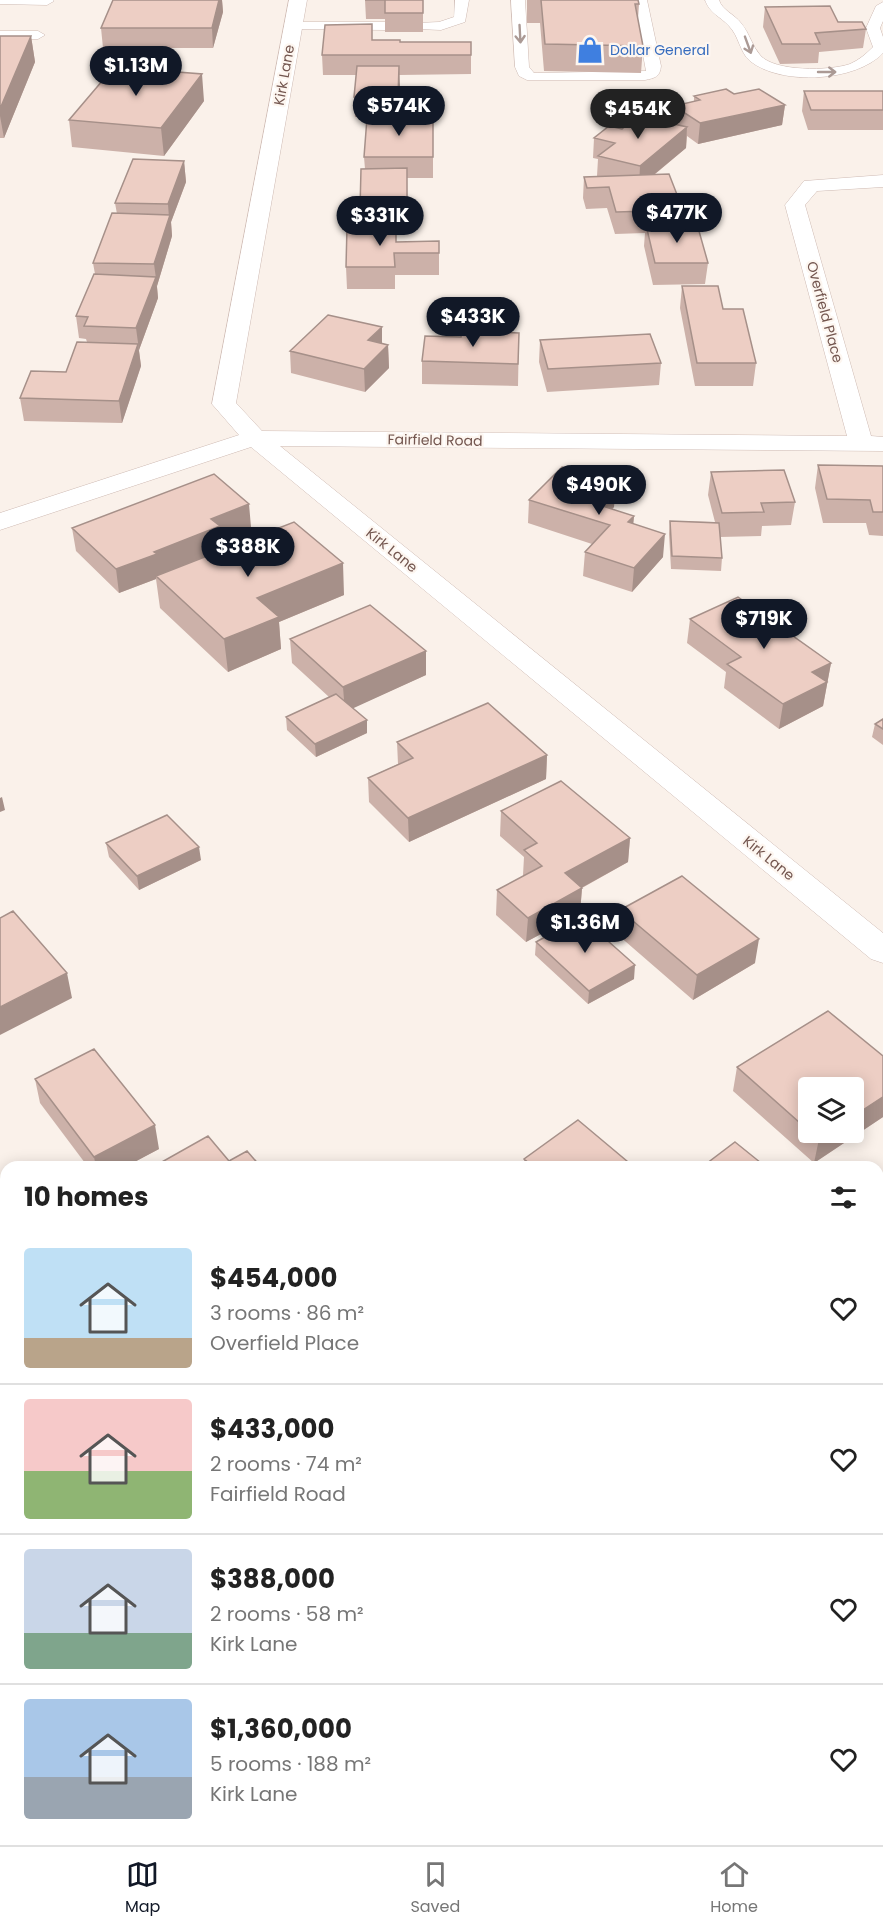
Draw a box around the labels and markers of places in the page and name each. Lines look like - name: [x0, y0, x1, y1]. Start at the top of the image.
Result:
- shop icon: Dollar General: [575, 35, 605, 65]
- place label: Dollar General: [610, 40, 710, 60]
- pin: $1.13M: [87, 46, 185, 97]
- pin: $574K: [357, 86, 441, 137]
- pin: $454K: [596, 89, 680, 140]
- pin: $477K: [635, 193, 719, 244]
- pin: $331K: [338, 196, 422, 247]
- pin: $433K: [431, 297, 515, 348]
- pin: $490K: [557, 465, 641, 516]
- pin: $388K: [206, 527, 290, 578]
- pin: $719K: [722, 599, 806, 650]
- pin: $1.36M: [536, 903, 634, 954]

